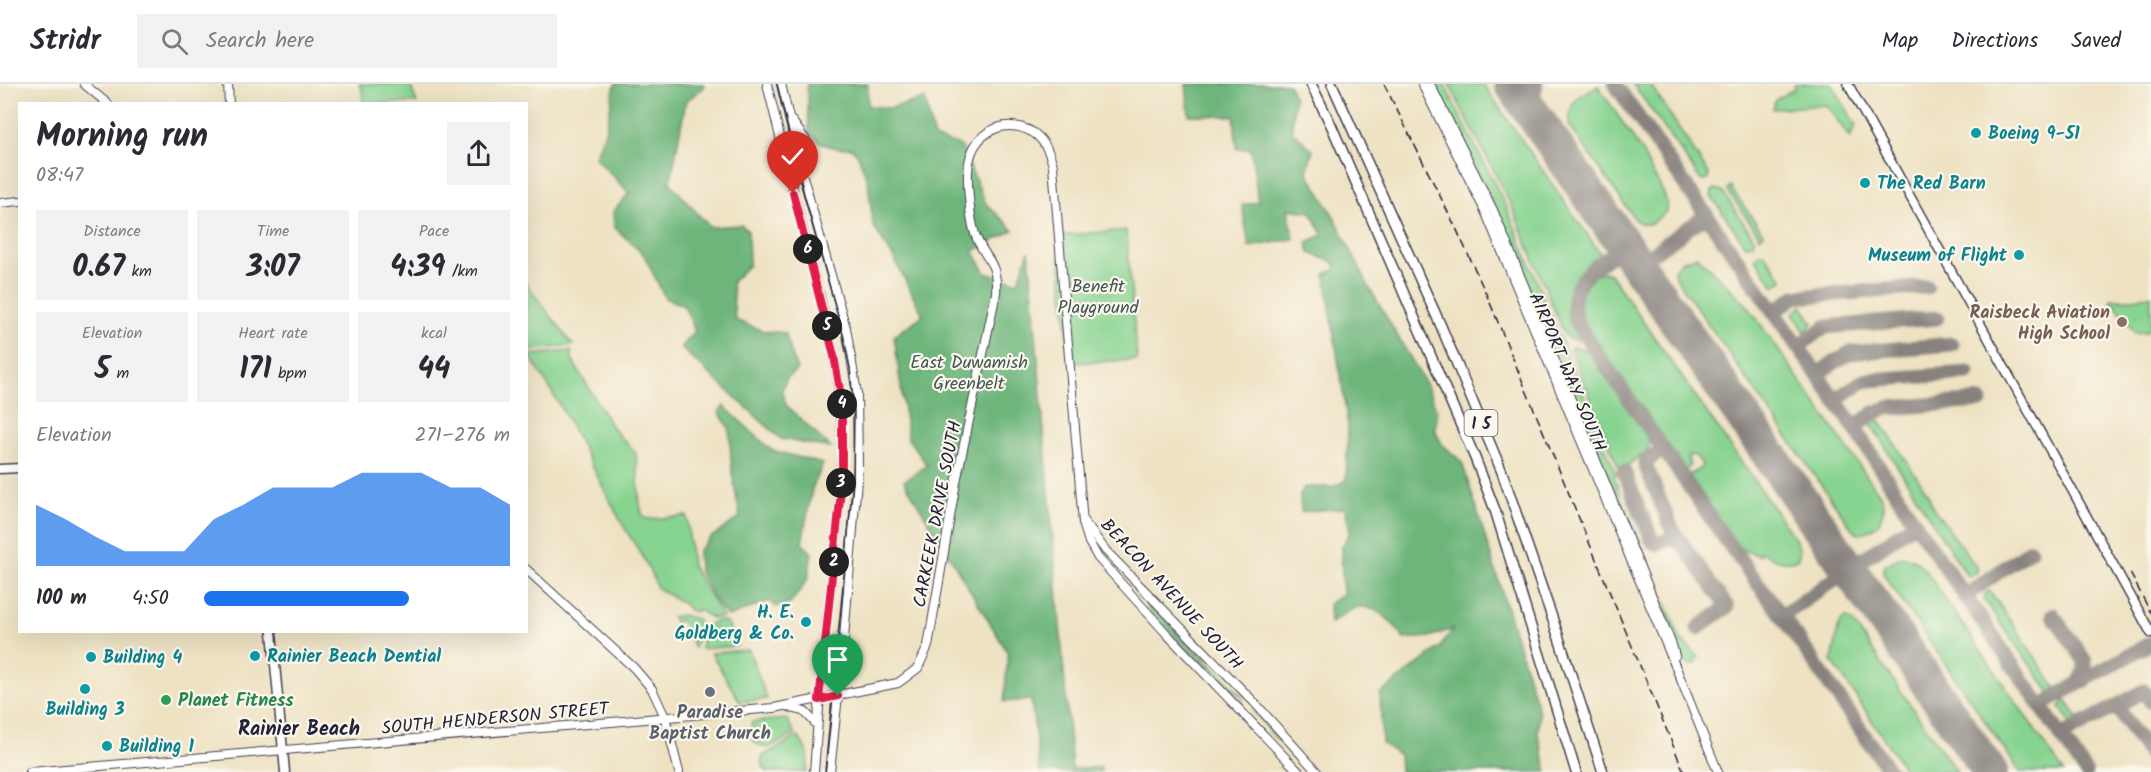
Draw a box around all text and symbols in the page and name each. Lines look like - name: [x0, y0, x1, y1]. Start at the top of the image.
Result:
- search box: [137, 14, 557, 68]
- text: Stridr: [30, 19, 101, 64]
- text: Search here: [206, 24, 314, 59]
- icon: search: [158, 25, 191, 58]
- text: Map: [1882, 25, 1918, 58]
- text: Directions: [1951, 25, 2038, 58]
- text: Saved: [2071, 25, 2121, 58]
- text: Morning run: [36, 111, 208, 164]
- place label: Boeing 9-51: [1988, 120, 2080, 149]
- button: share: [447, 122, 510, 185]
- marker: Boeing 9-51: [1969, 126, 1983, 140]
- pin: [767, 131, 818, 193]
- icon: check: [776, 140, 809, 173]
- text: 08:47: [36, 160, 83, 192]
- place label: The Red Barn: [1877, 170, 1986, 199]
- marker: The Red Barn: [1858, 176, 1872, 190]
- text: Distance: [83, 219, 141, 244]
- text: Time: [257, 219, 289, 244]
- text: Pace: [419, 219, 449, 244]
- pin: 6: [793, 234, 823, 264]
- text: 6: [804, 236, 812, 261]
- place label: Museum of Flight: [1868, 242, 2008, 271]
- text: 0.67: [72, 244, 125, 292]
- text: 3:07: [246, 244, 300, 292]
- text: 4:39: [390, 244, 446, 292]
- marker: Museum of Flight: [2012, 248, 2026, 262]
- text: km: [125, 259, 152, 284]
- text: /km: [446, 259, 478, 284]
- park label: Benefit Playground: [1058, 273, 1139, 323]
- street label: AIRPORT WAY SOUTH: [1520, 288, 1613, 457]
- place label: Raisbeck Aviation High School: [1970, 299, 2110, 349]
- pin: 5: [812, 311, 842, 341]
- text: 5: [823, 313, 831, 338]
- marker: Raisbeck Aviation High School: [2115, 315, 2129, 329]
- text: Elevation: [82, 321, 142, 346]
- text: Heart rate: [238, 321, 308, 346]
- text: kcal: [421, 321, 447, 346]
- text: 5: [95, 346, 110, 394]
- text: 171: [239, 346, 272, 394]
- text: 44: [418, 346, 450, 394]
- park label: East Duwamish Greenbelt: [910, 349, 1028, 399]
- text: m: [110, 361, 129, 386]
- text: bpm: [272, 361, 307, 386]
- pin: 4: [827, 389, 857, 419]
- text: 4: [838, 391, 846, 416]
- road number: I 5: [1464, 410, 1498, 436]
- street label: CARKEEK DRIVE SOUTH: [906, 418, 971, 610]
- text: Elevation: [36, 420, 112, 452]
- text: 271–276 m: [415, 420, 510, 452]
- pin: 3: [826, 468, 856, 498]
- text: 3: [837, 470, 845, 495]
- street label: BEACON AVENUE SOUTH: [1092, 512, 1249, 678]
- pin: 2: [819, 547, 849, 577]
- text: 2: [829, 549, 839, 574]
- text: 100 m: [36, 583, 87, 615]
- text: 4:50: [132, 583, 169, 615]
- place label: H. E. Goldberg & Co.: [675, 599, 794, 649]
- marker: H. E. Goldberg & Co.: [799, 615, 813, 629]
- pin: [812, 634, 863, 696]
- place label: Rainier Beach Dential: [267, 643, 441, 672]
- icon: arrive: [821, 643, 854, 676]
- place label: Building 4: [103, 644, 182, 673]
- marker: Rainier Beach Dential: [248, 649, 262, 663]
- marker: Building 4: [84, 650, 98, 664]
- marker: Building 3: [78, 682, 92, 696]
- marker: Paradise Baptist Church: [703, 685, 717, 699]
- place label: Planet Fitness: [178, 687, 294, 716]
- marker: Planet Fitness: [159, 693, 173, 707]
- street label: SOUTH HENDERSON STREET: [380, 695, 611, 744]
- place label: Building 3: [45, 696, 125, 725]
- place label: Paradise Baptist Church: [649, 699, 771, 749]
- district label: Rainier Beach: [238, 714, 360, 746]
- place label: Building 1: [119, 733, 194, 762]
- marker: Building 1: [100, 739, 114, 753]

